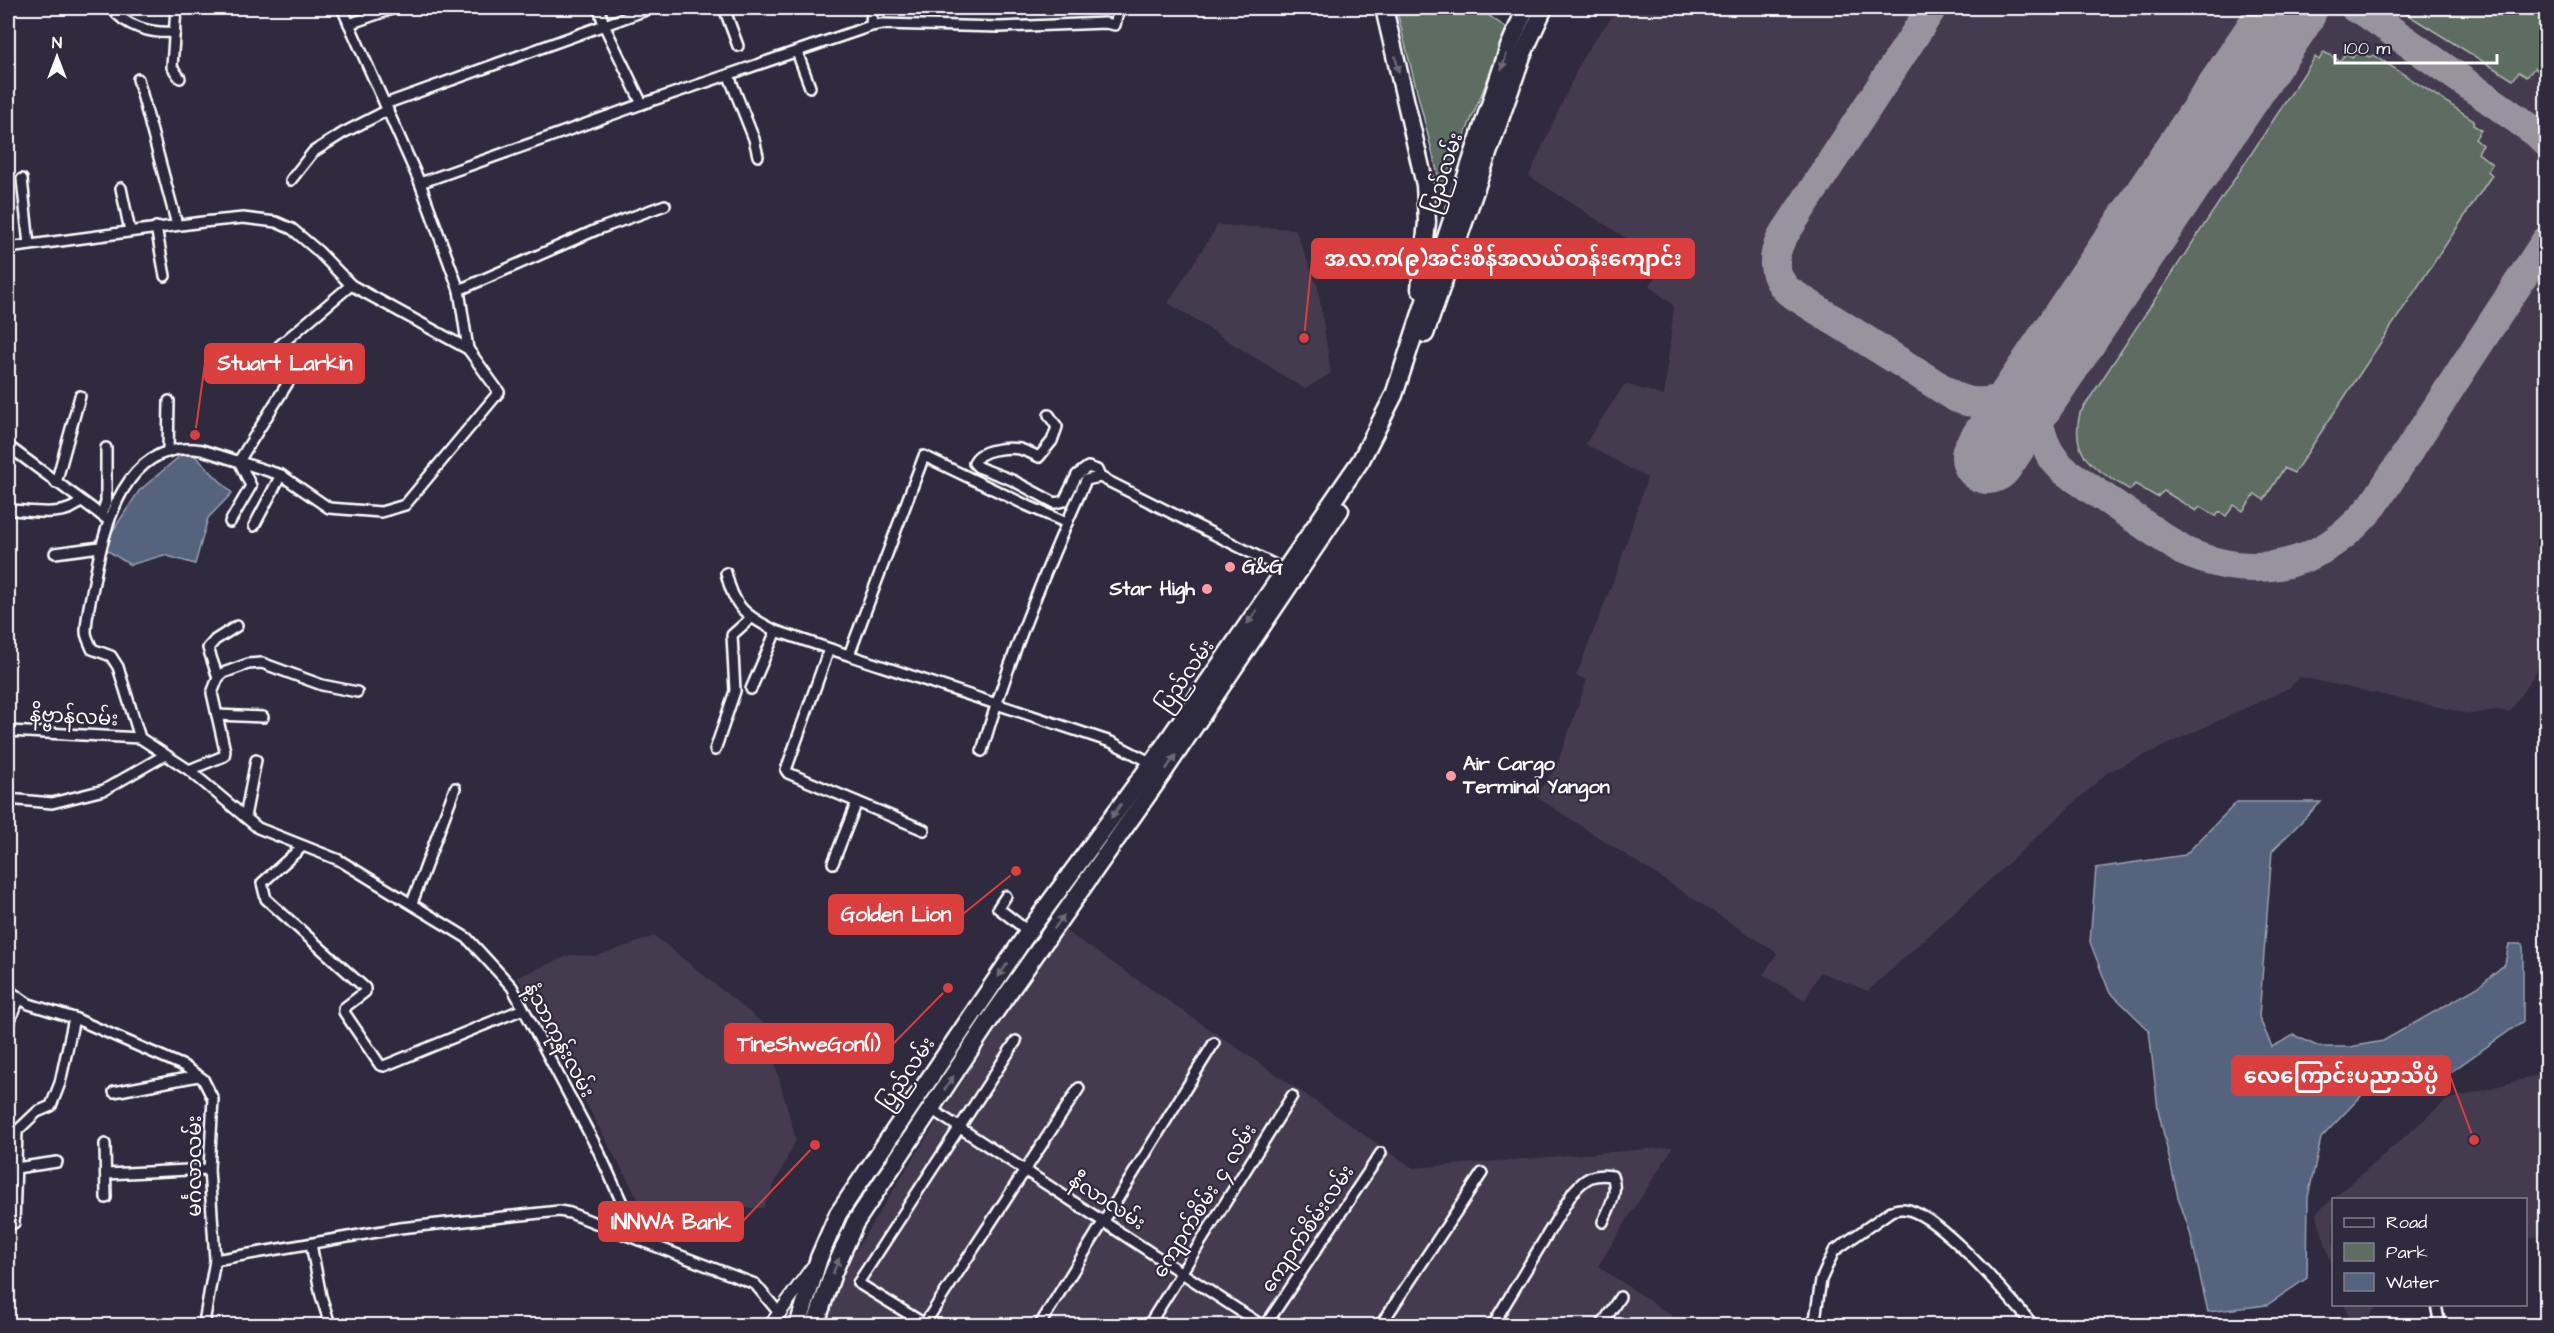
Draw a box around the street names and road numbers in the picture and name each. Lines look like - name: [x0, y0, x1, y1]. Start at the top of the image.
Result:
- street label: ပြည်လမ်း: [1417, 129, 1471, 217]
- street label: ပြည်လမ်း: [1150, 633, 1222, 719]
- street label: နိဗ္ဗာန်လမ်း: [29, 700, 119, 735]
- street label: နံ့သာကုန်းလမ်း: [515, 977, 602, 1103]
- street label: ပြည်လမ်း: [871, 1031, 943, 1117]
- street label: မင်္ဂလာလမ်း: [180, 1115, 209, 1217]
- street label: ကျောက်စိမ်း ၄ လမ်း: [1145, 1118, 1265, 1284]
- street label: ကျောက်စိမ်းလမ်း: [1254, 1159, 1362, 1299]
- street label: နီလာလမ်း: [1063, 1166, 1151, 1238]

